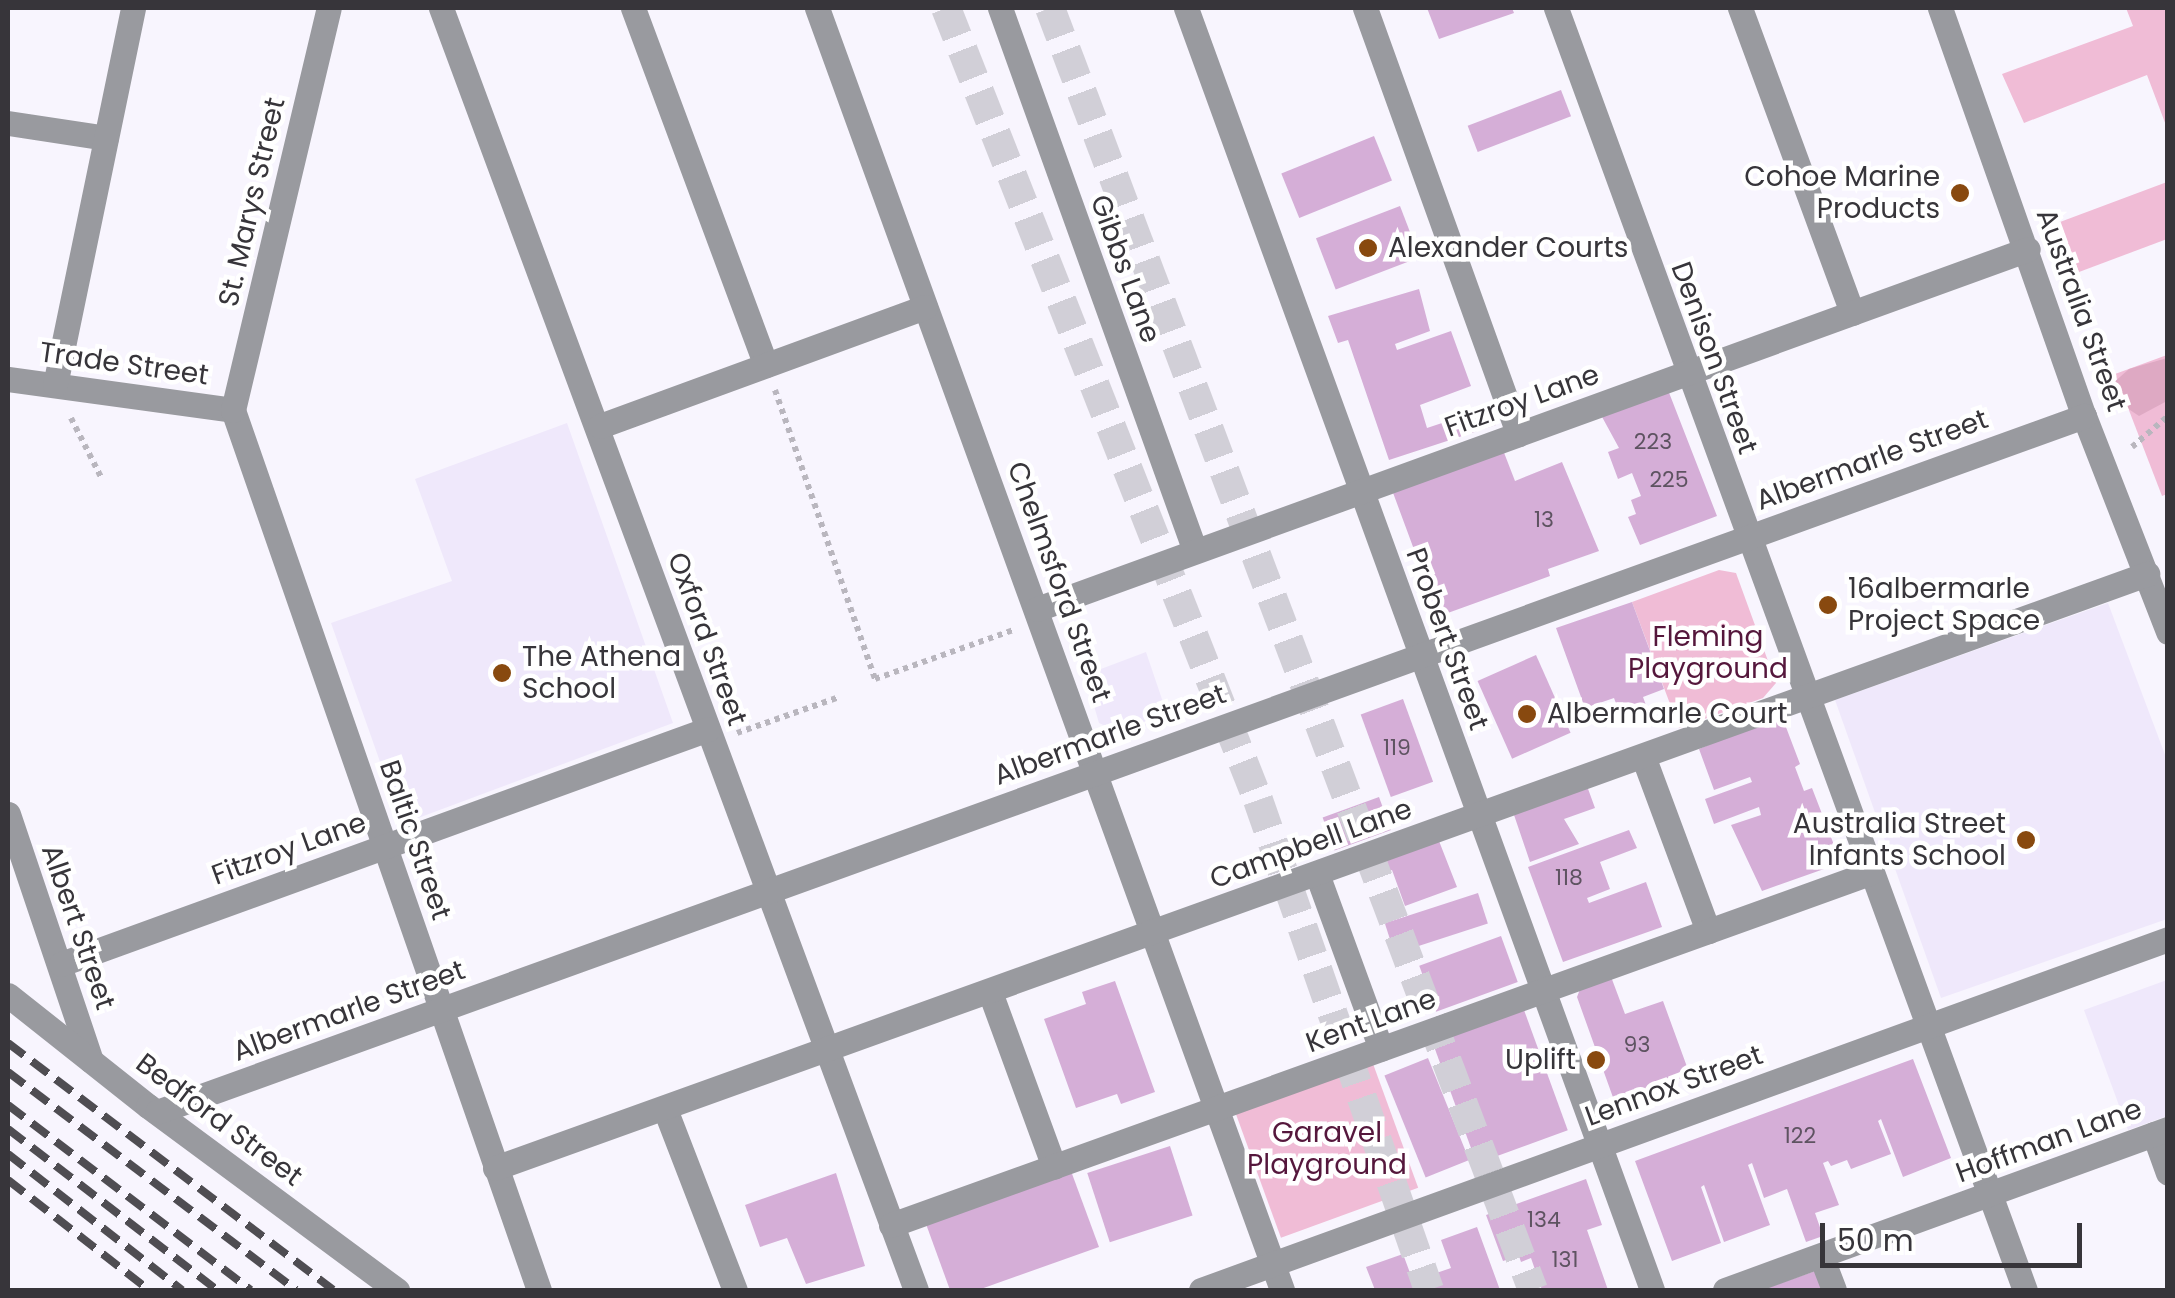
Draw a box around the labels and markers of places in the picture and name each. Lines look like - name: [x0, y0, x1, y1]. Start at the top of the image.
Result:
- place label: Cohoe Marine Products: [1744, 160, 1940, 226]
- marker: Cohoe Marine Products: [1949, 182, 1971, 204]
- place label: Alexander Courts: [1388, 231, 1628, 265]
- marker: Alexander Courts: [1357, 237, 1379, 259]
- place label: 16albermarle Project Space: [1848, 572, 2040, 638]
- marker: 16albermarle Project Space: [1817, 594, 1839, 616]
- place label: The Athena School: [522, 640, 681, 706]
- marker: The Athena School: [491, 662, 513, 684]
- place label: Albermarle Court: [1547, 697, 1788, 731]
- marker: Albermarle Court: [1516, 703, 1538, 725]
- place label: Australia Street Infants School: [1793, 807, 2006, 873]
- marker: Australia Street Infants School: [2015, 829, 2037, 851]
- place label: Uplift: [1505, 1043, 1576, 1077]
- marker: Uplift: [1585, 1049, 1607, 1071]

